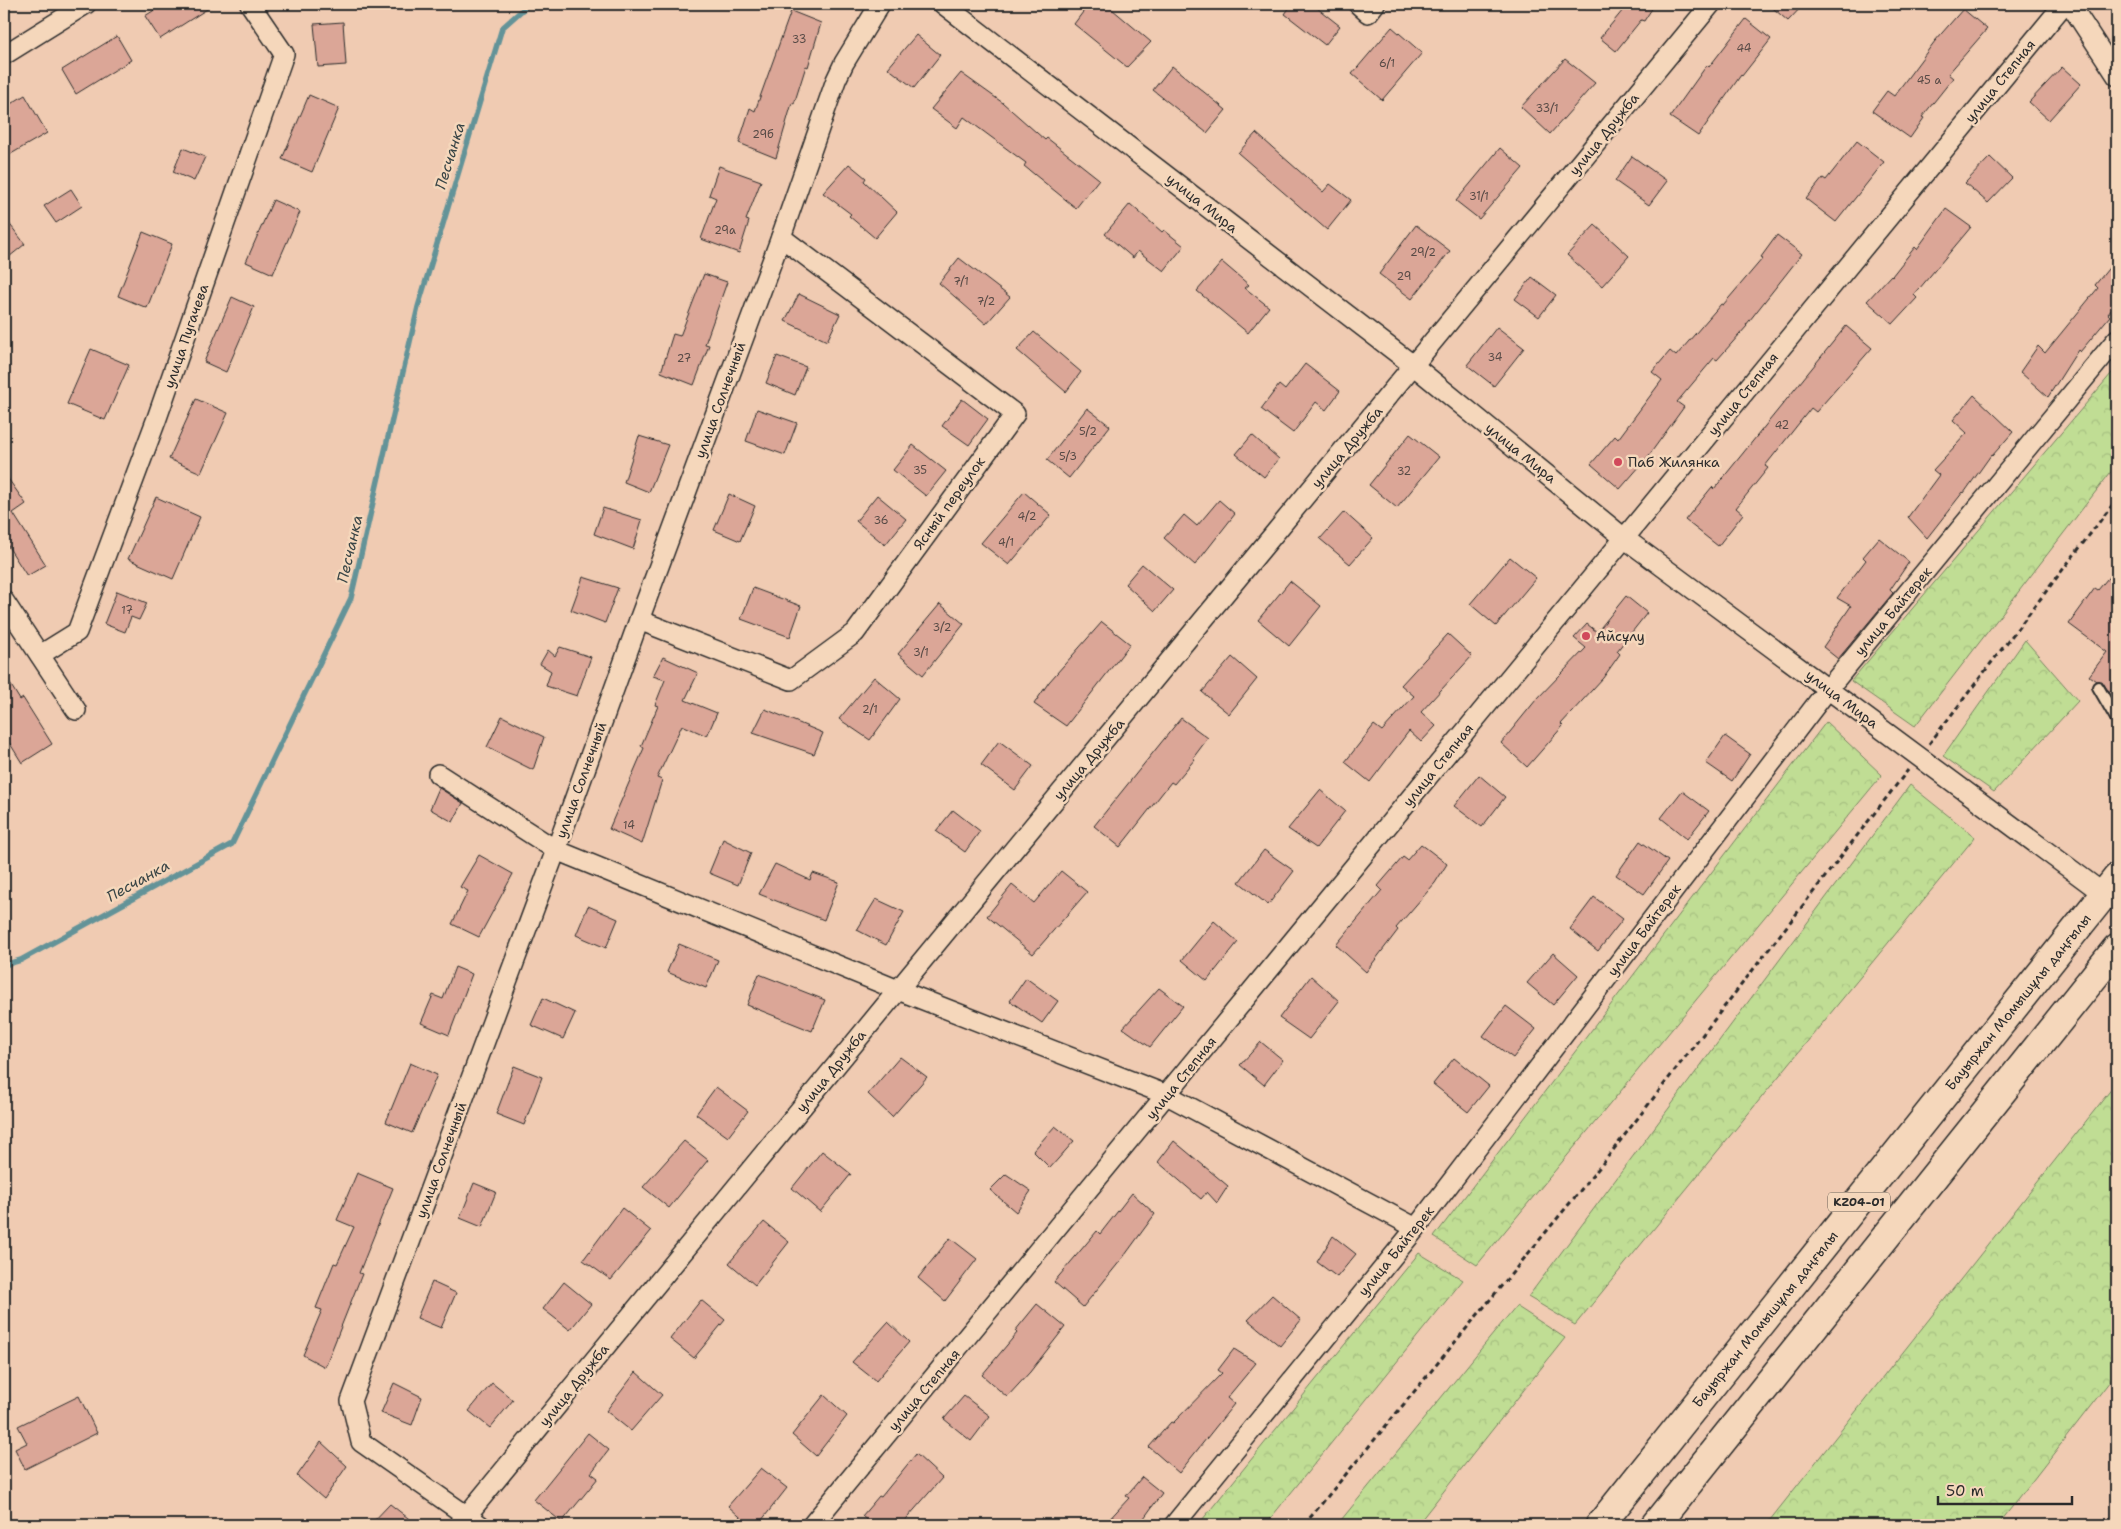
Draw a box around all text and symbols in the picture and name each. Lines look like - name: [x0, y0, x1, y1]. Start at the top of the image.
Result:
- house number: 33: [792, 32, 806, 47]
- street label: улица Степная: [1961, 36, 2039, 126]
- house number: 44: [1736, 41, 1752, 56]
- house number: 6/1: [1379, 56, 1395, 71]
- house number: 45 а: [1917, 73, 1942, 88]
- street label: улица Дружба: [1565, 89, 1643, 179]
- house number: 33/1: [1536, 101, 1558, 116]
- water label: Песчанка: [430, 120, 470, 192]
- house number: 29б: [752, 127, 774, 142]
- street label: улица Мира: [1162, 169, 1242, 237]
- house number: 31/1: [1469, 189, 1489, 204]
- house number: 29а: [714, 223, 736, 238]
- house number: 29/2: [1410, 245, 1436, 260]
- house number: 29: [1397, 269, 1411, 284]
- house number: 7/1: [953, 274, 969, 289]
- street label: улица Пугачева: [160, 281, 212, 391]
- house number: 7/2: [977, 294, 995, 309]
- street label: улица Солнечный: [691, 339, 749, 461]
- street label: улица Степная: [1704, 349, 1782, 439]
- house number: 34: [1488, 350, 1503, 365]
- house number: 27: [677, 351, 692, 366]
- street label: улица Дружба: [1308, 402, 1387, 492]
- house number: 42: [1775, 418, 1789, 433]
- street label: улица Мира: [1482, 419, 1560, 487]
- house number: 5/2: [1079, 424, 1097, 439]
- house number: 5/3: [1059, 449, 1077, 464]
- street label: Ясный переулок: [909, 452, 989, 553]
- place label: Паб Жилянка: [1628, 453, 1720, 471]
- marker: Паб Жилянка: [1612, 456, 1624, 468]
- house number: 35: [913, 463, 927, 478]
- house number: 32: [1397, 464, 1411, 479]
- house number: 4/2: [1018, 509, 1036, 524]
- water label: Песчанка: [332, 513, 368, 585]
- house number: 36: [873, 513, 889, 528]
- house number: 4/1: [998, 535, 1014, 550]
- street label: улица Байтерек: [1850, 562, 1936, 659]
- house number: 17: [121, 603, 133, 618]
- house number: 3/2: [933, 620, 951, 635]
- place label: Айсұлу: [1596, 627, 1645, 645]
- marker: Айсұлу: [1580, 630, 1592, 642]
- house number: 3/1: [913, 645, 929, 660]
- street label: улица Мира: [1802, 666, 1882, 732]
- house number: 2/1: [862, 702, 878, 717]
- street label: улица Дружба: [1050, 714, 1129, 804]
- street label: улица Солнечный: [552, 719, 610, 841]
- street label: улица Степная: [1399, 720, 1477, 810]
- house number: 14: [623, 818, 635, 833]
- water label: Песчанка: [103, 855, 173, 907]
- street label: улица Байтерек: [1603, 880, 1685, 980]
- street label: Бауыржан Момышұлы даңғылы: [1941, 910, 2095, 1094]
- street label: улица Дружба: [792, 1026, 870, 1116]
- street label: улица Степная: [1142, 1033, 1220, 1123]
- street label: улица Солнечный: [412, 1099, 470, 1221]
- road number: KZ04-01: [1828, 1192, 1890, 1212]
- street label: улица Байтерек: [1354, 1202, 1438, 1300]
- street label: Бауыржан Момышұлы даңғылы: [1688, 1227, 1842, 1411]
- street label: улица Дружба: [535, 1340, 613, 1430]
- street label: улица Степная: [884, 1345, 964, 1435]
- scale bar: [1938, 1474, 2072, 1506]
- text: 50 m: [1946, 1481, 1984, 1501]

